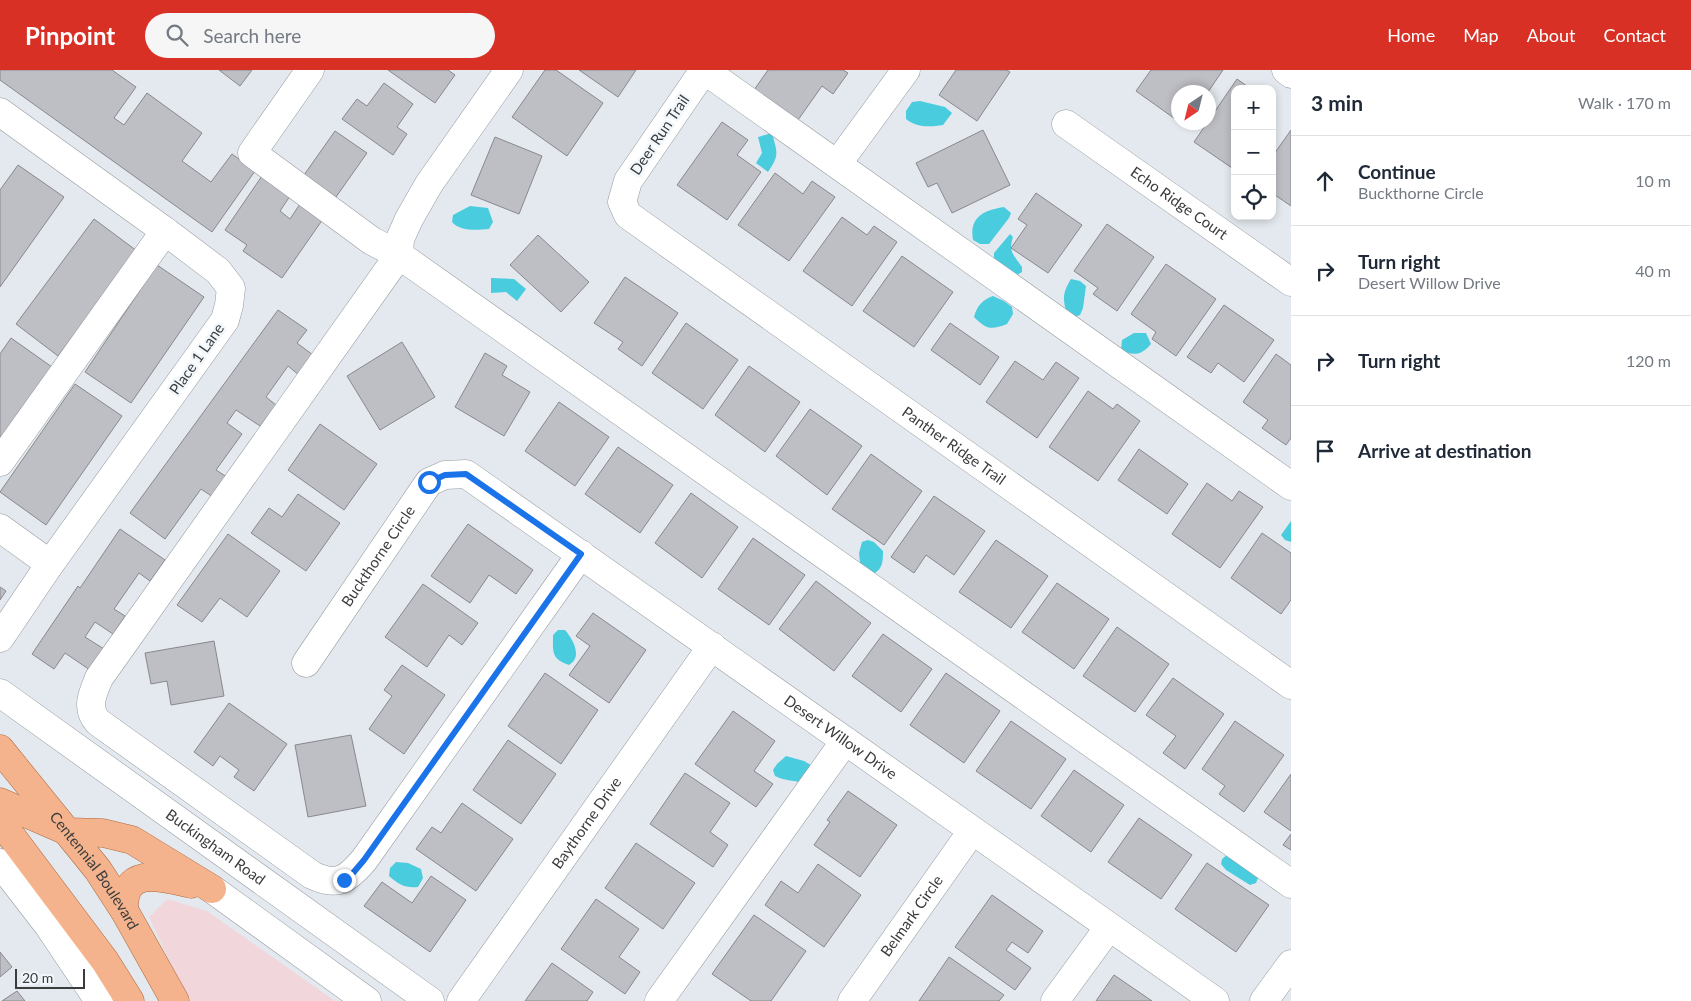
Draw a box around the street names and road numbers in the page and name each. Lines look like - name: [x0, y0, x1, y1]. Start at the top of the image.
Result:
- street label: Deer Run Trail: [626, 91, 692, 178]
- street label: Echo Ridge Court: [1127, 162, 1232, 243]
- street label: Place 1 Lane: [165, 319, 227, 397]
- street label: Panther Ridge Trail: [899, 402, 1010, 488]
- street label: Buckthorne Circle: [337, 502, 418, 610]
- street label: Desert Willow Drive: [781, 691, 901, 782]
- street label: Baythorne Drive: [547, 773, 625, 872]
- street label: Buckingham Road: [163, 805, 269, 888]
- street label: Centennial Boulevard: [46, 808, 143, 932]
- street label: Belmark Circle: [876, 871, 946, 960]

